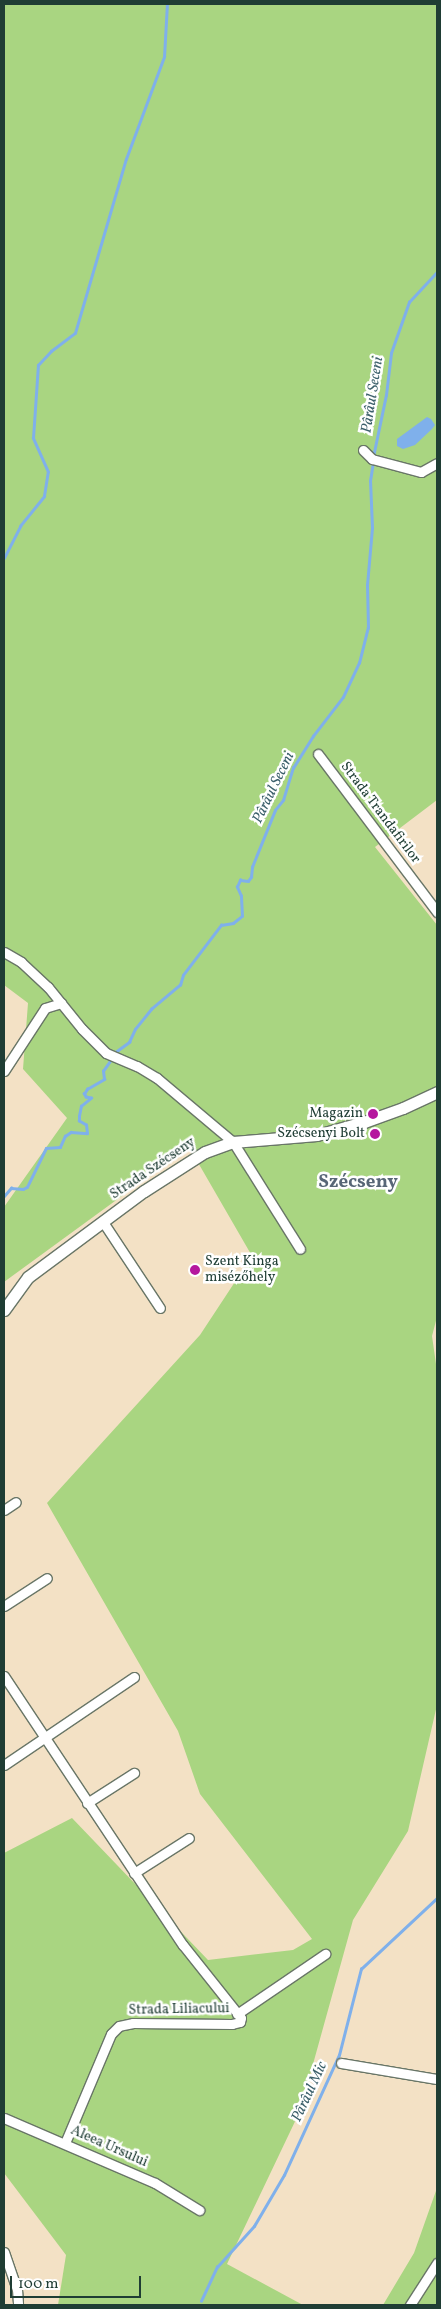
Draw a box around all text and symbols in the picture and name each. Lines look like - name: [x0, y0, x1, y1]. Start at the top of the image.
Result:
- water label: Pârâul Seceni: [358, 356, 388, 434]
- water label: Pârâul Seceni: [249, 750, 299, 826]
- street label: Strada Trandafirilor: [336, 759, 424, 867]
- place label: Magazin: [309, 1106, 363, 1122]
- marker: Magazin: [367, 1108, 379, 1120]
- place label: Szécsenyi Bolt: [277, 1126, 365, 1142]
- marker: Szécsenyi Bolt: [369, 1128, 381, 1140]
- street label: Strada Szécseny: [107, 1134, 199, 1204]
- district label: Szécseny: [318, 1172, 398, 1194]
- place label: Szent Kinga misézőhely: [205, 1254, 279, 1286]
- marker: Szent Kinga misézőhely: [189, 1264, 201, 1276]
- street label: Strada Liliacului: [128, 2001, 230, 2019]
- water label: Pârâul Mic: [288, 2059, 332, 2125]
- street label: Aleea Ursului: [68, 2123, 150, 2171]
- scale bar: [12, 2266, 144, 2298]
- text: 100 m: [18, 2274, 58, 2295]

